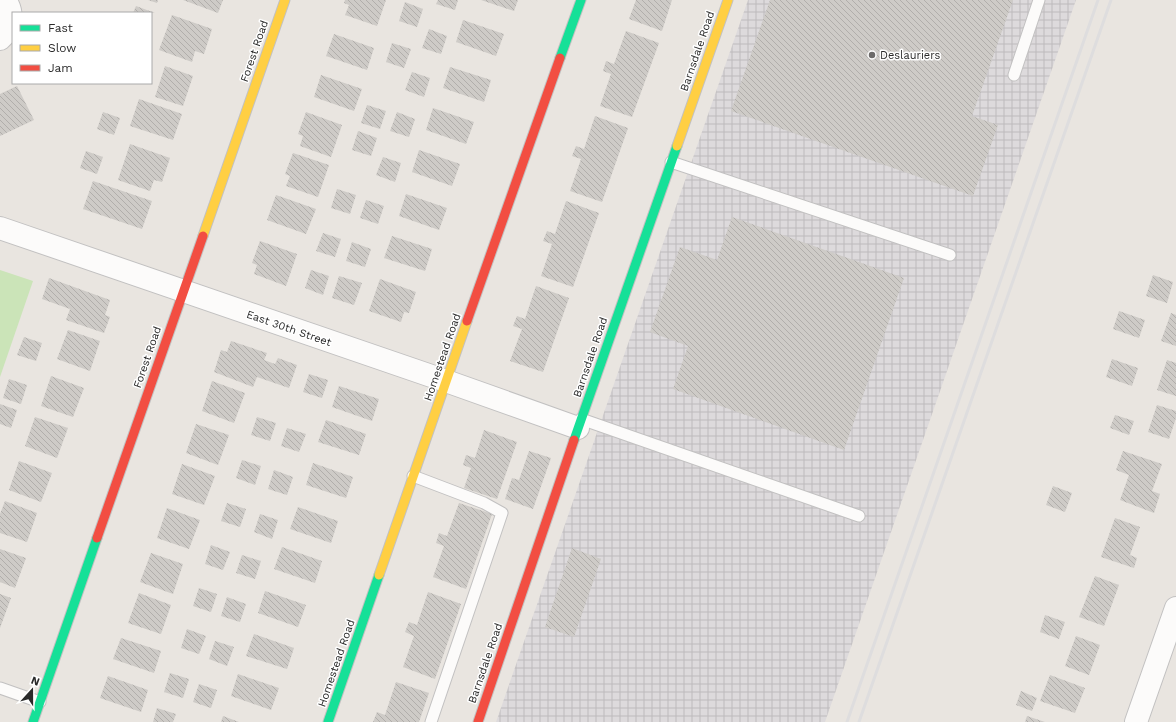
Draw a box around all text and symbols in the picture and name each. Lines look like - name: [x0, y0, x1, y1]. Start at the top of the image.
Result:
- street label: Barnsdale Road: [678, 9, 717, 93]
- legend: [12, 12, 152, 84]
- street label: Forest Road: [238, 19, 271, 84]
- text: Fast: [48, 21, 73, 35]
- text: Slow: [48, 41, 76, 55]
- place label: Deslauriers: [880, 49, 940, 62]
- marker: Deslauriers: [867, 50, 877, 60]
- text: Jam: [48, 61, 73, 75]
- street label: East 30th Street: [245, 308, 333, 349]
- street label: Homestead Road: [421, 312, 464, 403]
- street label: Barnsdale Road: [571, 315, 610, 399]
- street label: Forest Road: [131, 325, 164, 390]
- street label: Homestead Road: [315, 618, 358, 709]
- street label: Barnsdale Road: [466, 621, 505, 705]
- north arrow: [12, 670, 52, 710]
- text: N: [29, 674, 42, 689]

